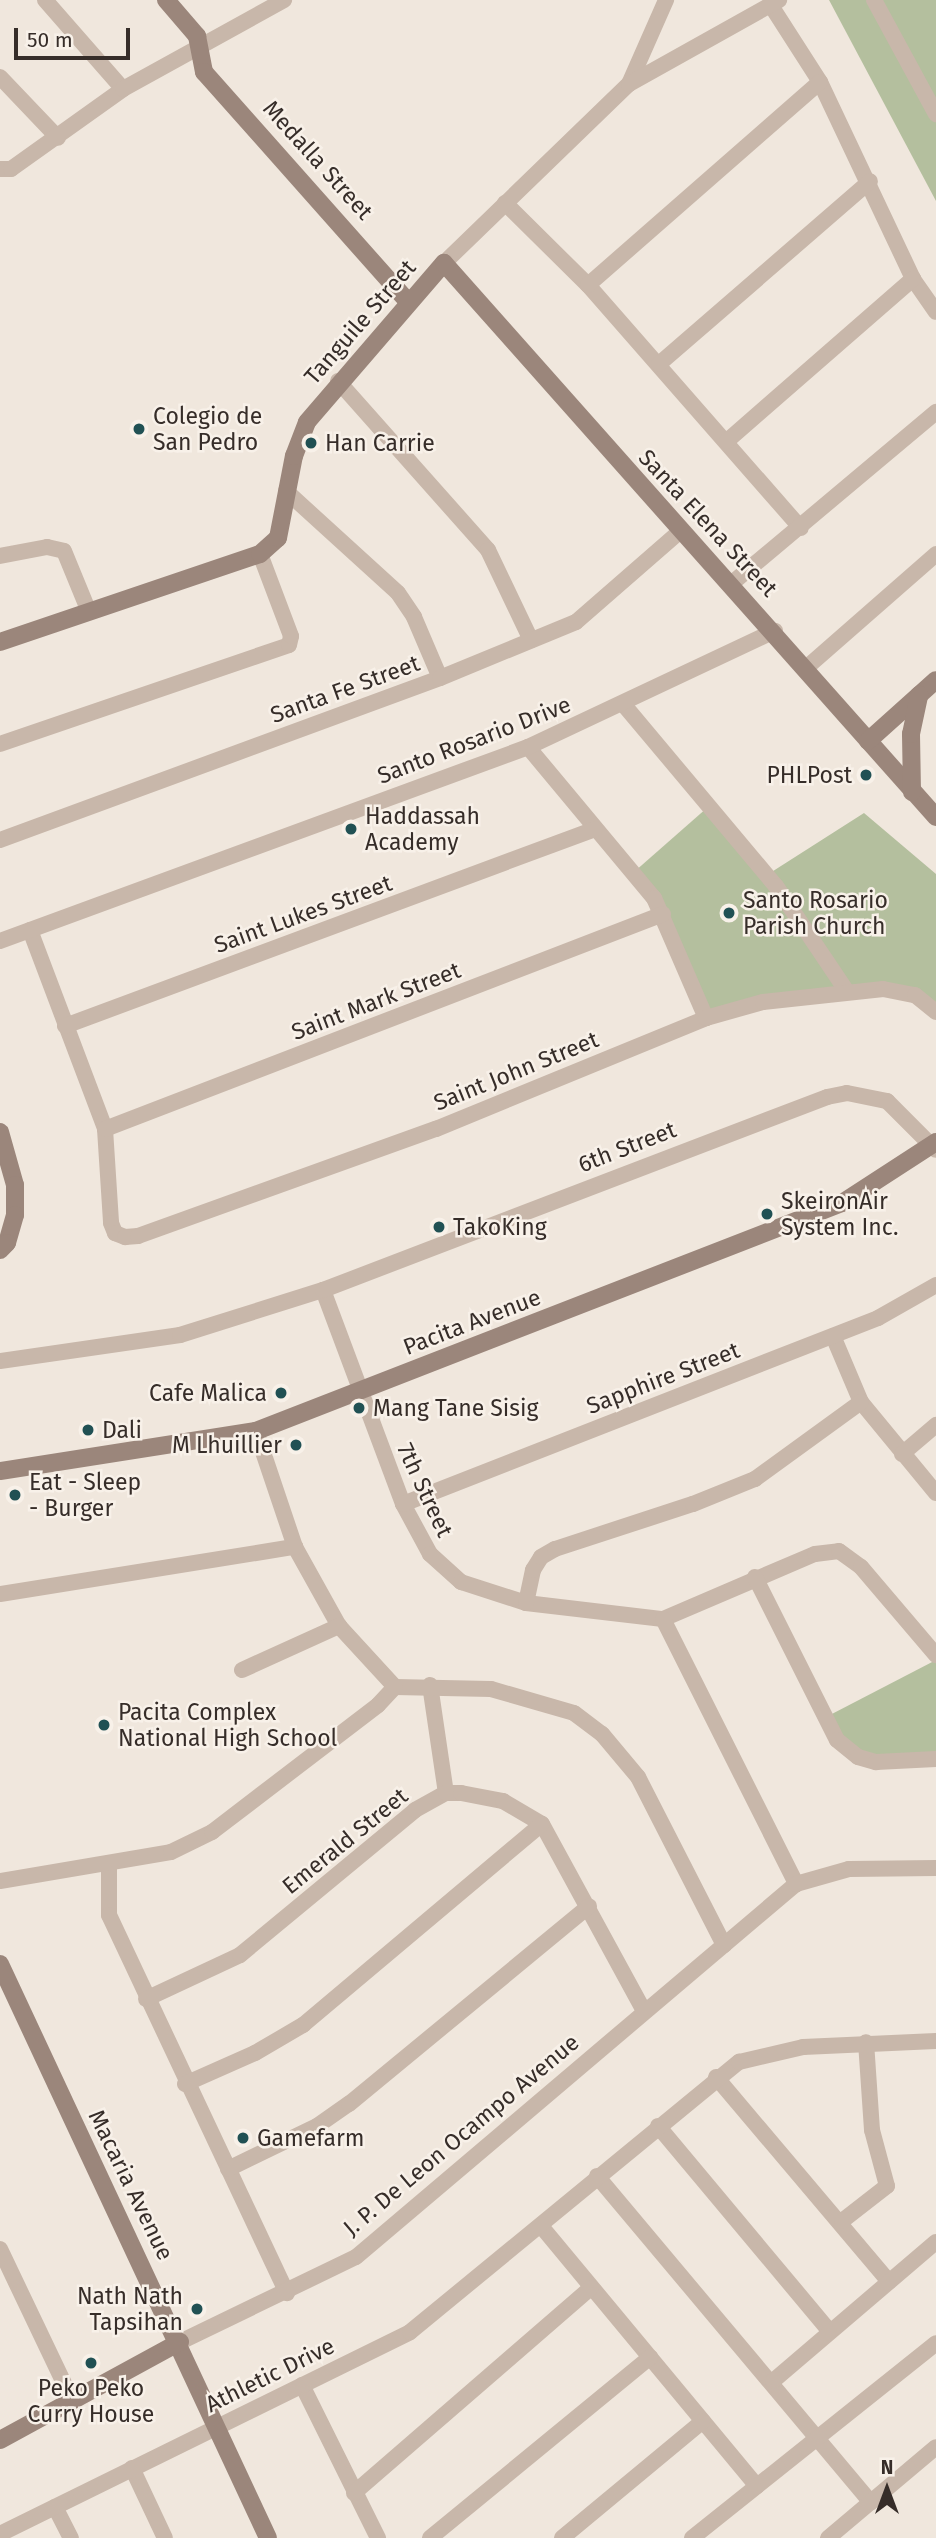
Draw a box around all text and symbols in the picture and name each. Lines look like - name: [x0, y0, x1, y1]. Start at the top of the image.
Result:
- scale bar: [18, 14, 133, 58]
- text: 50 m: [27, 27, 73, 53]
- street label: Medalla Street: [257, 95, 379, 225]
- street label: Tanguile Street: [298, 254, 422, 390]
- place label: Colegio de San Pedro: [153, 402, 262, 456]
- marker: Colegio de San Pedro: [131, 421, 147, 437]
- place label: Han Carrie: [325, 429, 435, 457]
- marker: Han Carrie: [303, 435, 319, 451]
- street label: Santa Elena Street: [633, 444, 783, 602]
- street label: Santa Fe Street: [267, 649, 423, 729]
- street label: Santo Rosario Drive: [373, 690, 575, 790]
- place label: PHLPost: [766, 761, 852, 789]
- marker: PHLPost: [858, 767, 874, 783]
- place label: Haddassah Academy: [365, 802, 480, 856]
- marker: Haddassah Academy: [343, 821, 359, 837]
- street label: Saint Lukes Street: [210, 869, 396, 959]
- place label: Santo Rosario Parish Church: [743, 886, 888, 940]
- marker: Santo Rosario Parish Church: [721, 905, 737, 921]
- street label: Saint Mark Street: [288, 956, 464, 1046]
- street label: Saint John Street: [430, 1025, 602, 1117]
- street label: 6th Street: [574, 1116, 680, 1178]
- place label: SkeironAir System Inc.: [781, 1187, 899, 1241]
- marker: SkeironAir System Inc.: [759, 1206, 775, 1222]
- place label: TakoKing: [453, 1213, 547, 1241]
- marker: TakoKing: [431, 1219, 447, 1235]
- street label: Pacita Avenue: [399, 1283, 545, 1361]
- street label: Sapphire Street: [583, 1336, 743, 1420]
- place label: Cafe Malica: [149, 1379, 267, 1407]
- marker: Cafe Malica: [273, 1385, 289, 1401]
- place label: Mang Tane Sisig: [373, 1394, 539, 1422]
- marker: Mang Tane Sisig: [351, 1400, 367, 1416]
- place label: Dali: [102, 1416, 142, 1444]
- marker: Dali: [80, 1422, 96, 1438]
- place label: M Lhuillier: [172, 1431, 282, 1459]
- marker: M Lhuillier: [288, 1437, 304, 1453]
- street label: 7th Street: [391, 1439, 459, 1541]
- place label: Eat - Sleep - Burger: [29, 1468, 141, 1522]
- marker: Eat - Sleep - Burger: [7, 1487, 23, 1503]
- place label: Pacita Complex National High School: [118, 1698, 337, 1752]
- marker: Pacita Complex National High School: [96, 1717, 112, 1733]
- street label: Emerald Street: [277, 1782, 413, 1900]
- street label: J. P. De Leon Ocampo Avenue: [338, 2028, 584, 2242]
- street label: Macaria Avenue: [83, 2105, 179, 2265]
- place label: Gamefarm: [257, 2124, 365, 2152]
- marker: Gamefarm: [235, 2130, 251, 2146]
- place label: Nath Nath Tapsihan: [77, 2282, 183, 2336]
- marker: Nath Nath Tapsihan: [189, 2301, 205, 2317]
- street label: Athletic Drive: [201, 2332, 339, 2418]
- marker: Peko Peko Curry House: [83, 2355, 99, 2371]
- place label: Peko Peko Curry House: [28, 2374, 154, 2428]
- north arrow: [852, 2454, 922, 2524]
- text: N: [881, 2456, 893, 2479]

